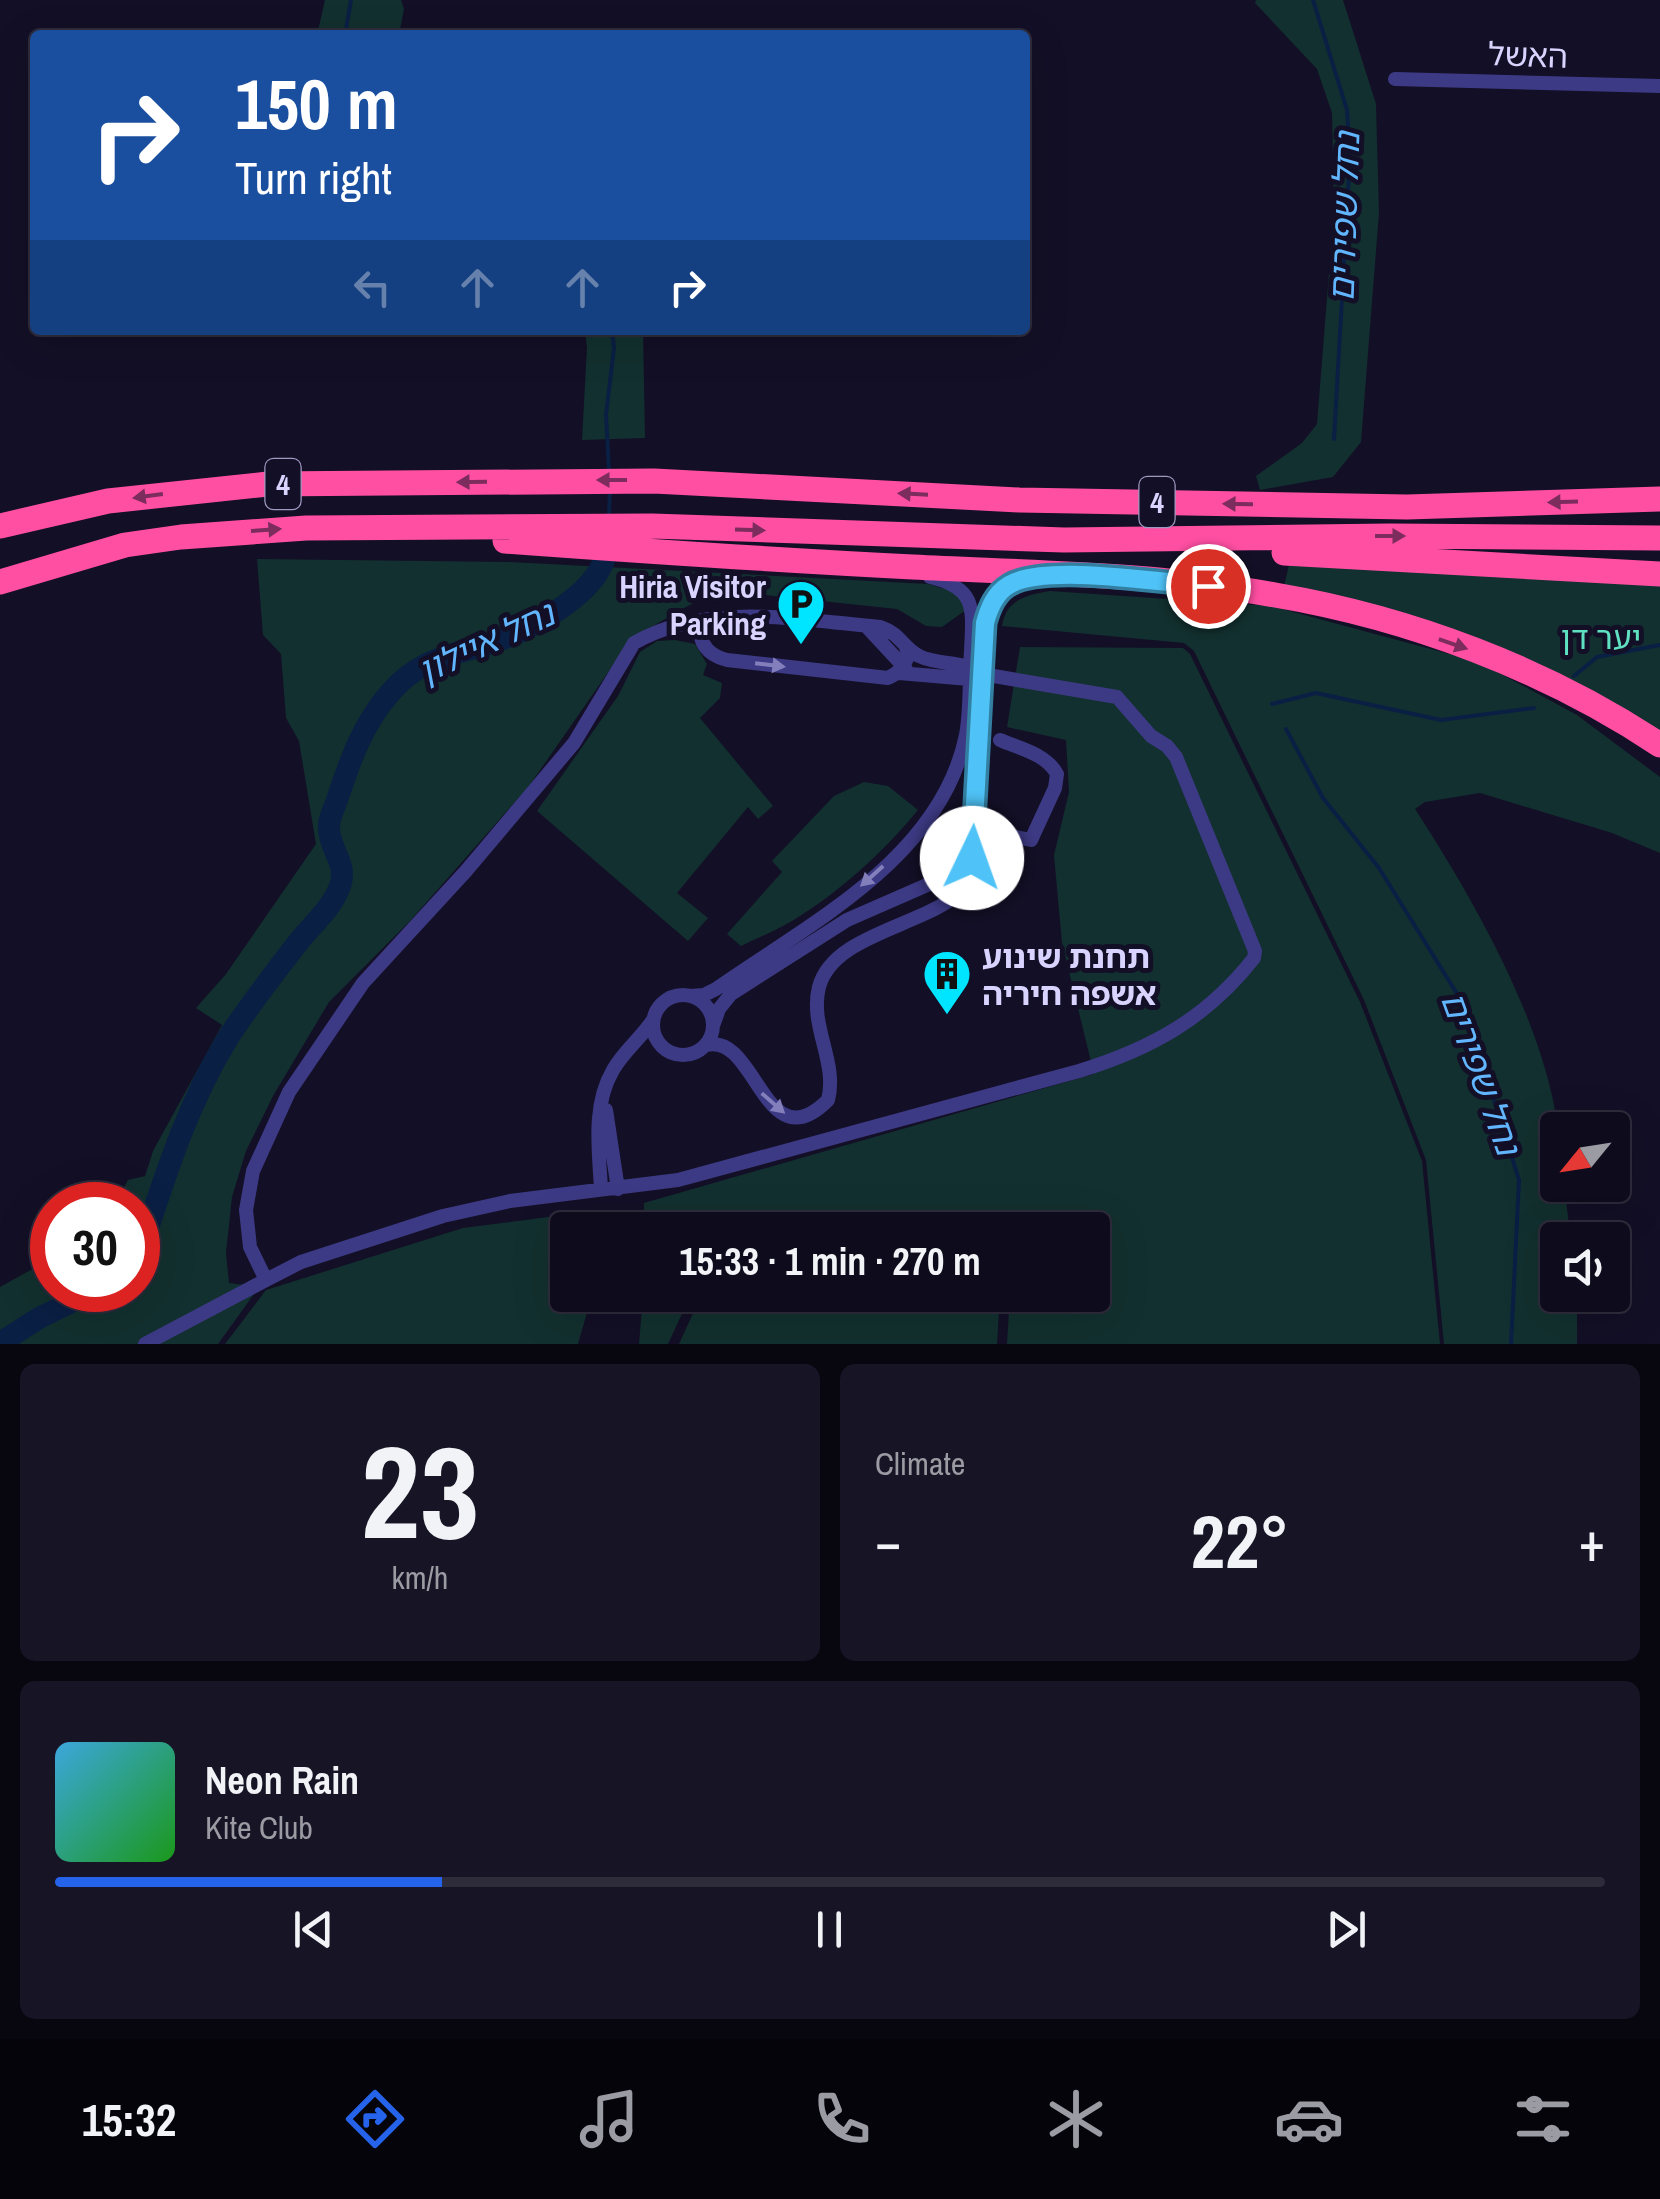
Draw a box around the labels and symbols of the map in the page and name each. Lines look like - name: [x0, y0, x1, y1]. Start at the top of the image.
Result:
- street label: האשל: [1487, 32, 1569, 78]
- water label: נחל שפירים: [1318, 128, 1371, 303]
- road number: 4: [266, 459, 300, 509]
- one-way arrow: [595, 472, 627, 488]
- one-way arrow: [456, 474, 488, 490]
- road number: 4: [1140, 477, 1174, 527]
- one-way arrow: [896, 486, 928, 502]
- one-way arrow: [131, 488, 163, 504]
- one-way arrow: [1546, 494, 1578, 510]
- one-way arrow: [1221, 495, 1253, 511]
- one-way arrow: [251, 522, 283, 538]
- one-way arrow: [734, 522, 766, 538]
- one-way arrow: [1374, 528, 1406, 544]
- pin: [1166, 544, 1251, 629]
- place label: Hiria Visitor Parking: [619, 565, 767, 645]
- parking icon: Hiria Visitor Parking: [775, 578, 827, 646]
- water label: נחל איילון: [410, 589, 564, 694]
- park label: יער דן: [1561, 616, 1641, 659]
- one-way arrow: [1438, 637, 1468, 652]
- one-way arrow: [754, 657, 786, 673]
- position arrow: [920, 806, 1024, 910]
- one-way arrow: [860, 865, 885, 887]
- place label: תחנת שינוע אשפה חיריה: [982, 935, 1157, 1015]
- building icon: תחנת שינוע אשפה חיריה: [921, 948, 973, 1016]
- water label: נחל שפירים: [1430, 985, 1533, 1164]
- one-way arrow: [761, 1092, 786, 1114]
- north arrow: [1540, 1112, 1630, 1202]
- speed limit sign: 30: [30, 1182, 160, 1312]

